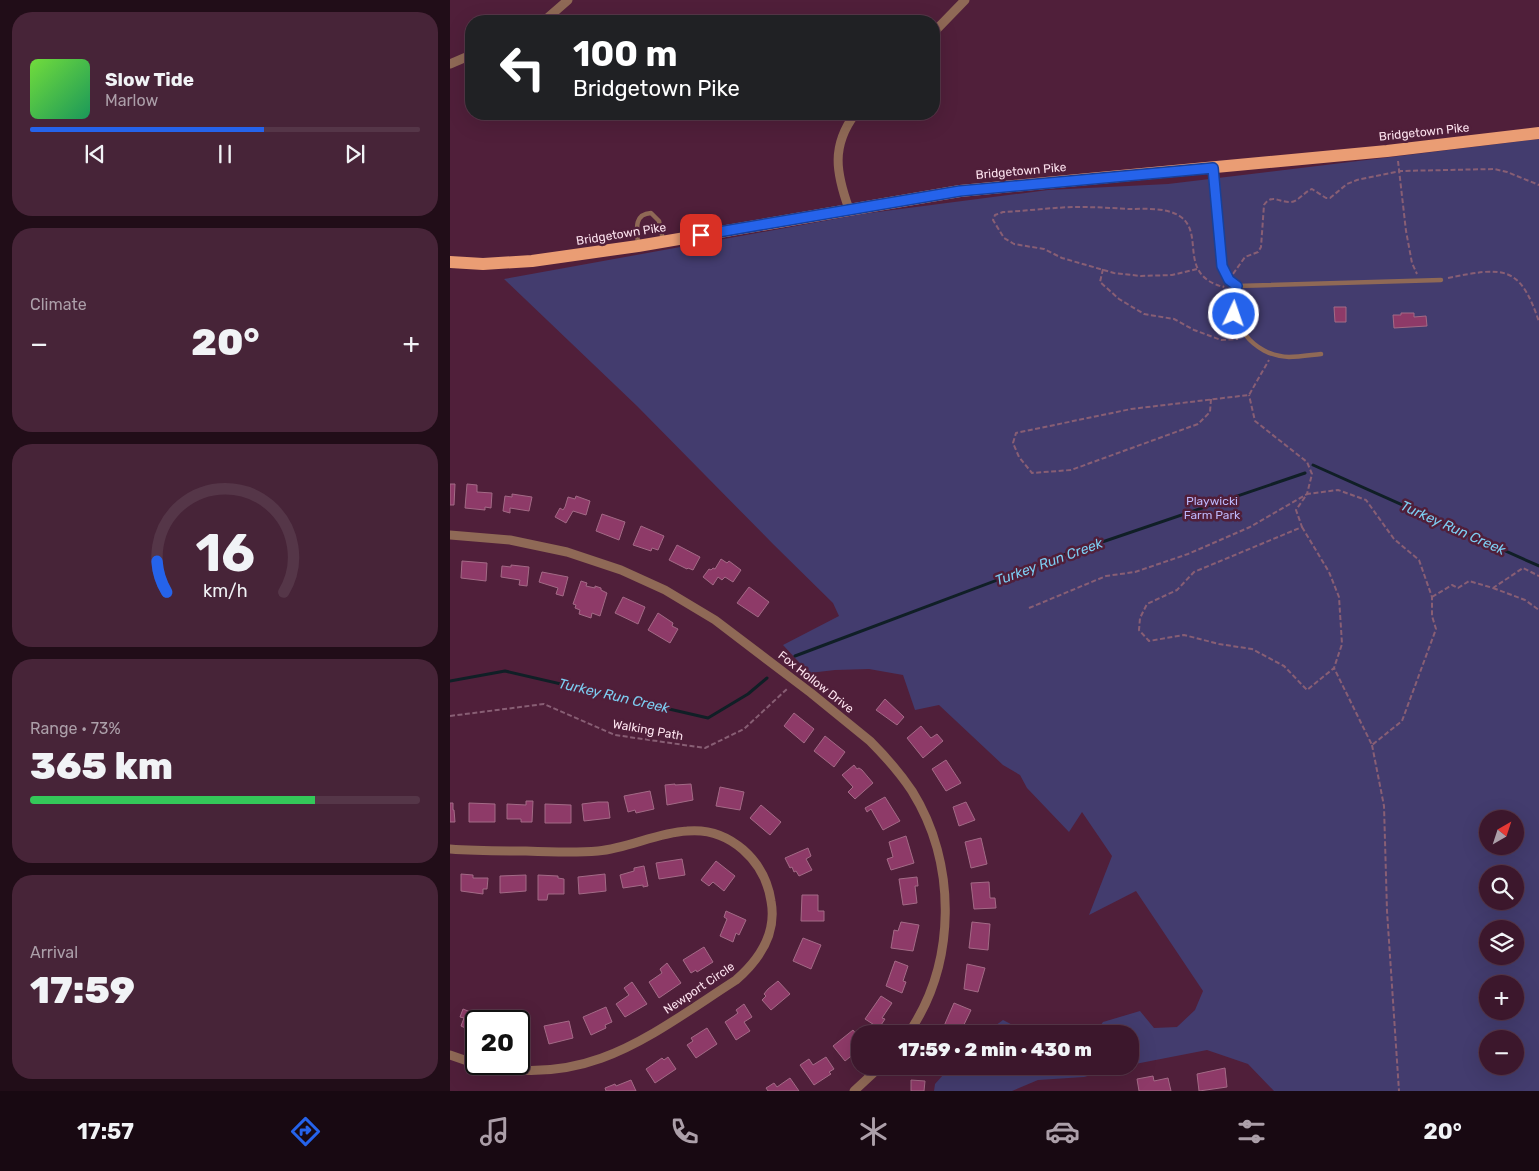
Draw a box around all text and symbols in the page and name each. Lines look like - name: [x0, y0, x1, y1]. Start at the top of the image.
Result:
- text: 100 m: [573, 33, 678, 75]
- icon: left: [490, 35, 555, 100]
- text: Slow Tide: [105, 68, 194, 91]
- text: Bridgetown Pike: [573, 75, 740, 102]
- text: Marlow: [105, 91, 158, 110]
- street label: Bridgetown Pike: [1378, 120, 1470, 144]
- icon: previous: [81, 140, 109, 168]
- icon: pause: [211, 140, 239, 168]
- icon: next: [341, 140, 369, 168]
- street label: Bridgetown Pike: [975, 160, 1067, 182]
- pin: [680, 214, 722, 256]
- street label: Bridgetown Pike: [575, 220, 667, 248]
- icon: arrive: [687, 221, 715, 249]
- position arrow: [1207, 287, 1259, 339]
- text: Climate: [30, 295, 87, 314]
- text: 20°: [191, 319, 260, 365]
- text: −: [30, 327, 48, 360]
- text: +: [403, 327, 420, 360]
- park label: Playwicki Farm Park: [1184, 494, 1241, 522]
- water label: Turkey Run Creek: [1398, 497, 1509, 559]
- text: 16: [195, 522, 255, 584]
- water label: Turkey Run Creek: [993, 534, 1106, 589]
- text: km/h: [203, 580, 247, 601]
- street label: Fox Hollow Drive: [775, 648, 857, 716]
- water label: Turkey Run Creek: [557, 675, 672, 717]
- street label: Walking Path: [612, 717, 684, 743]
- text: Range · 73%: [30, 719, 121, 738]
- text: 365 km: [30, 743, 173, 789]
- north arrow: [1479, 810, 1524, 855]
- map controls: [1479, 810, 1524, 1075]
- button: search: [1479, 865, 1524, 910]
- button: layers: [1479, 920, 1524, 965]
- text: Arrival: [30, 943, 78, 962]
- street label: Newport Circle: [661, 959, 737, 1017]
- text: 17:59: [30, 967, 135, 1013]
- button: +: [1479, 975, 1524, 1020]
- speed limit sign: 20: [465, 1010, 530, 1075]
- button: −: [1479, 1030, 1524, 1075]
- text: 17:59 · 2 min · 430 m: [898, 1038, 1092, 1061]
- icon: directions: [288, 1114, 323, 1149]
- icon: music: [477, 1114, 512, 1149]
- icon: phone: [667, 1114, 702, 1149]
- icon: climate: [856, 1114, 891, 1149]
- icon: car: [1045, 1114, 1080, 1149]
- icon: filters: [1234, 1114, 1269, 1149]
- text: 17:57: [77, 1118, 134, 1145]
- text: 20°: [1424, 1118, 1462, 1145]

